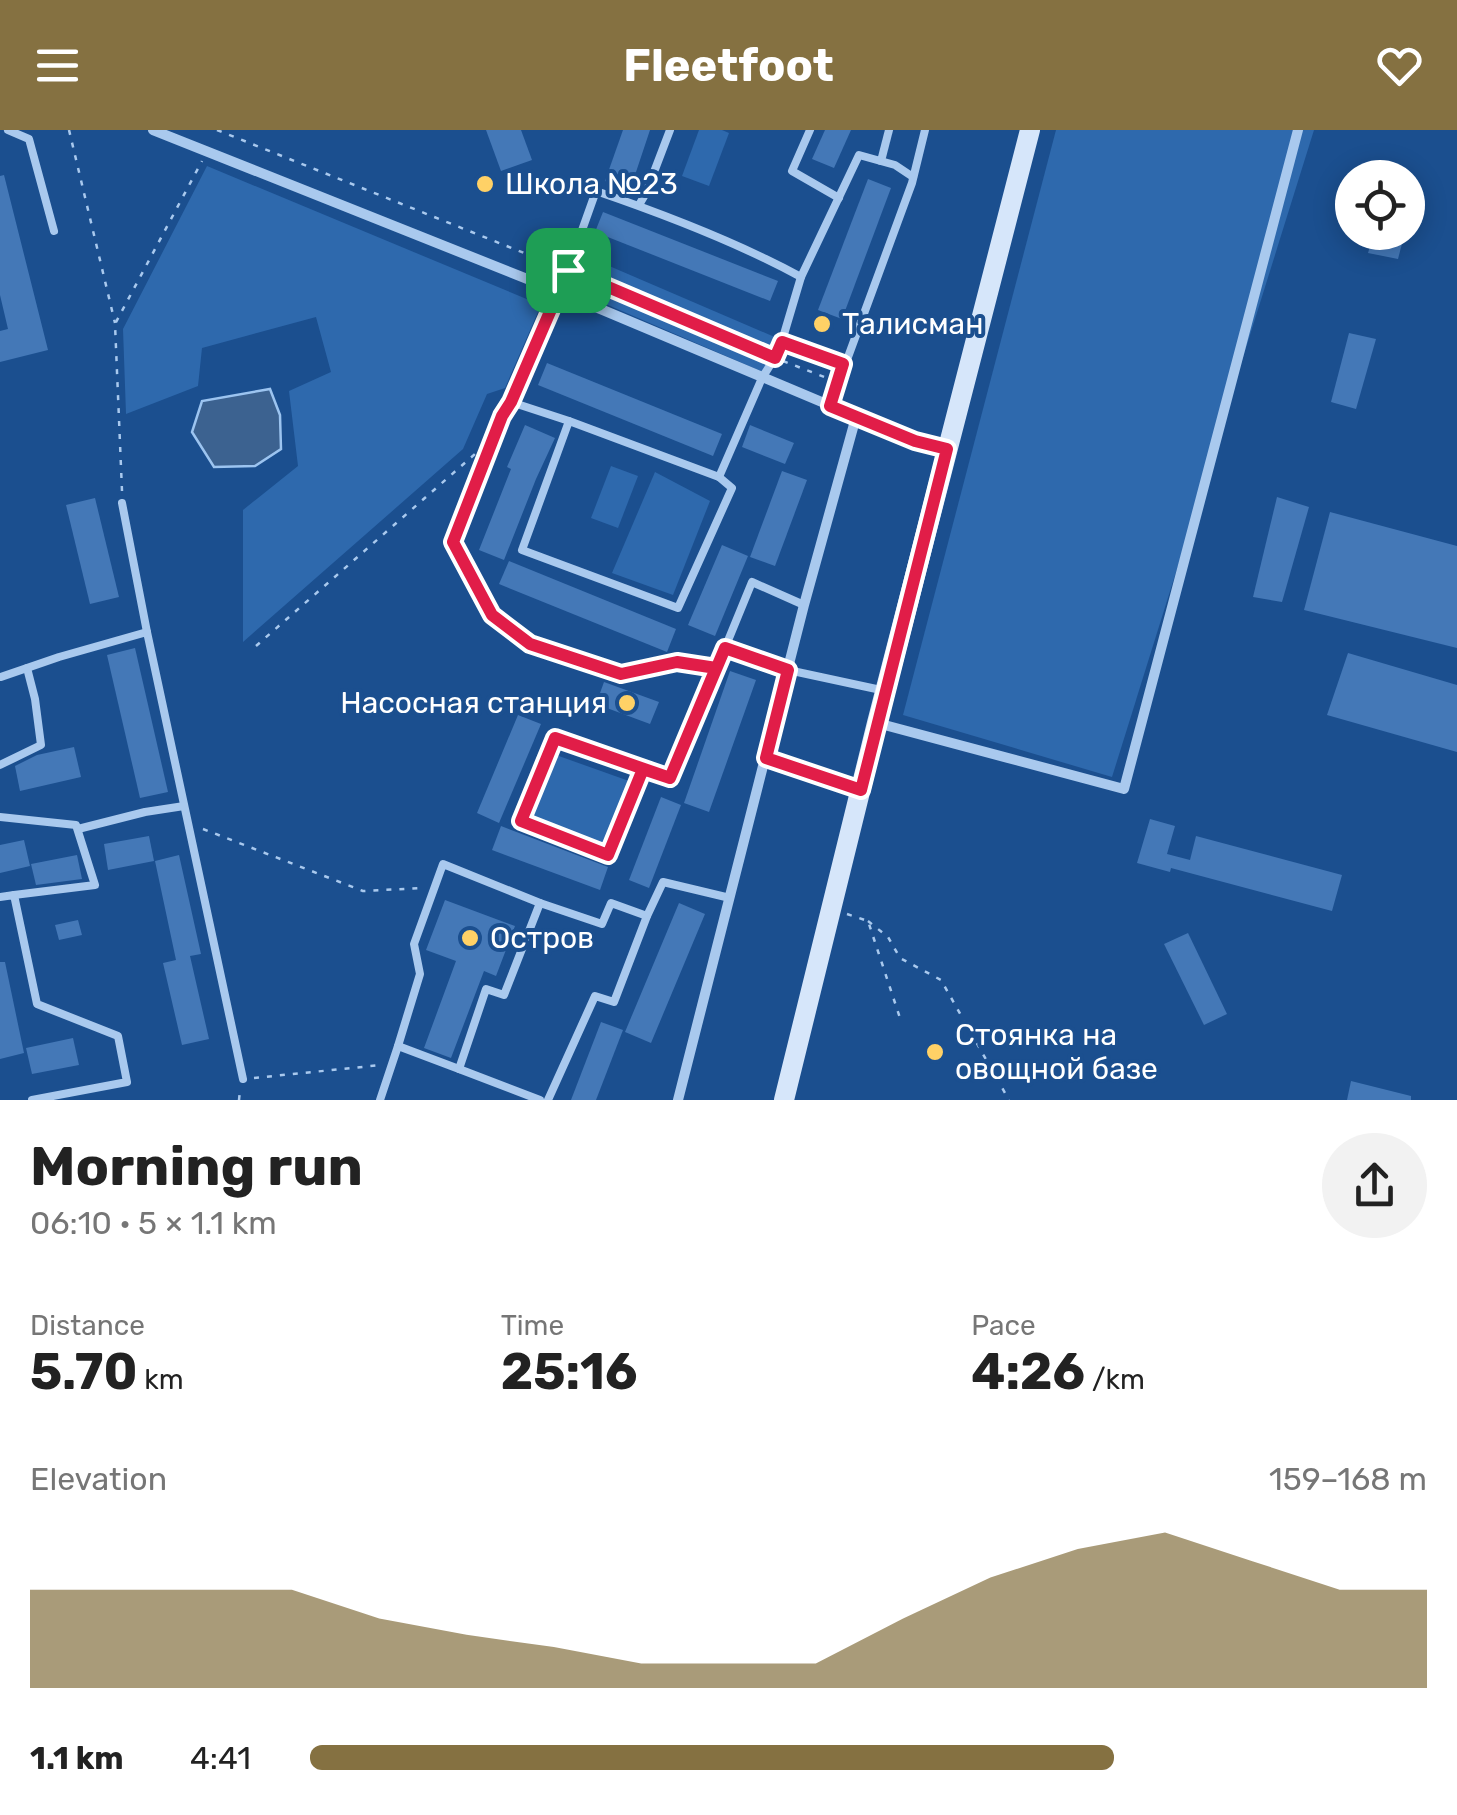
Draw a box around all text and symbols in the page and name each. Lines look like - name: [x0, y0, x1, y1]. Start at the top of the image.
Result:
- icon: menu: [30, 38, 85, 93]
- icon: heart: [1372, 38, 1427, 93]
- text: Fleetfoot: [623, 39, 834, 92]
- map controls: [1335, 160, 1425, 250]
- button: locate: [1335, 160, 1425, 250]
- place label: Школа №23: [505, 166, 678, 202]
- marker: Школа №23: [474, 173, 496, 195]
- pin: [526, 228, 611, 313]
- icon: arrive: [541, 243, 596, 298]
- place label: Талисман: [842, 306, 983, 342]
- marker: Талисман: [811, 313, 833, 335]
- place label: Насосная станция: [340, 685, 607, 721]
- marker: Насосная станция: [616, 692, 638, 714]
- place label: Остров: [490, 920, 594, 956]
- marker: Остров: [459, 927, 481, 949]
- place label: Стоянка на овощной базе: [955, 1017, 1158, 1087]
- marker: Стоянка на овощной базе: [924, 1041, 946, 1063]
- button: share: [1322, 1133, 1427, 1238]
- text: Morning run: [30, 1134, 363, 1199]
- text: 06:10 · 5 × 1.1 km: [30, 1204, 277, 1242]
- text: Distance: [30, 1309, 145, 1342]
- text: Time: [501, 1309, 564, 1342]
- text: Pace: [971, 1309, 1036, 1342]
- text: 5.70: [30, 1342, 137, 1402]
- text: 25:16: [501, 1342, 637, 1402]
- text: 4:26: [971, 1342, 1085, 1402]
- text: km: [137, 1363, 184, 1396]
- text: /km: [1085, 1363, 1145, 1396]
- text: Elevation: [30, 1460, 167, 1498]
- text: 159–168 m: [1269, 1460, 1427, 1498]
- text: 1.1 km: [30, 1739, 124, 1777]
- text: 4:41: [190, 1739, 251, 1777]

